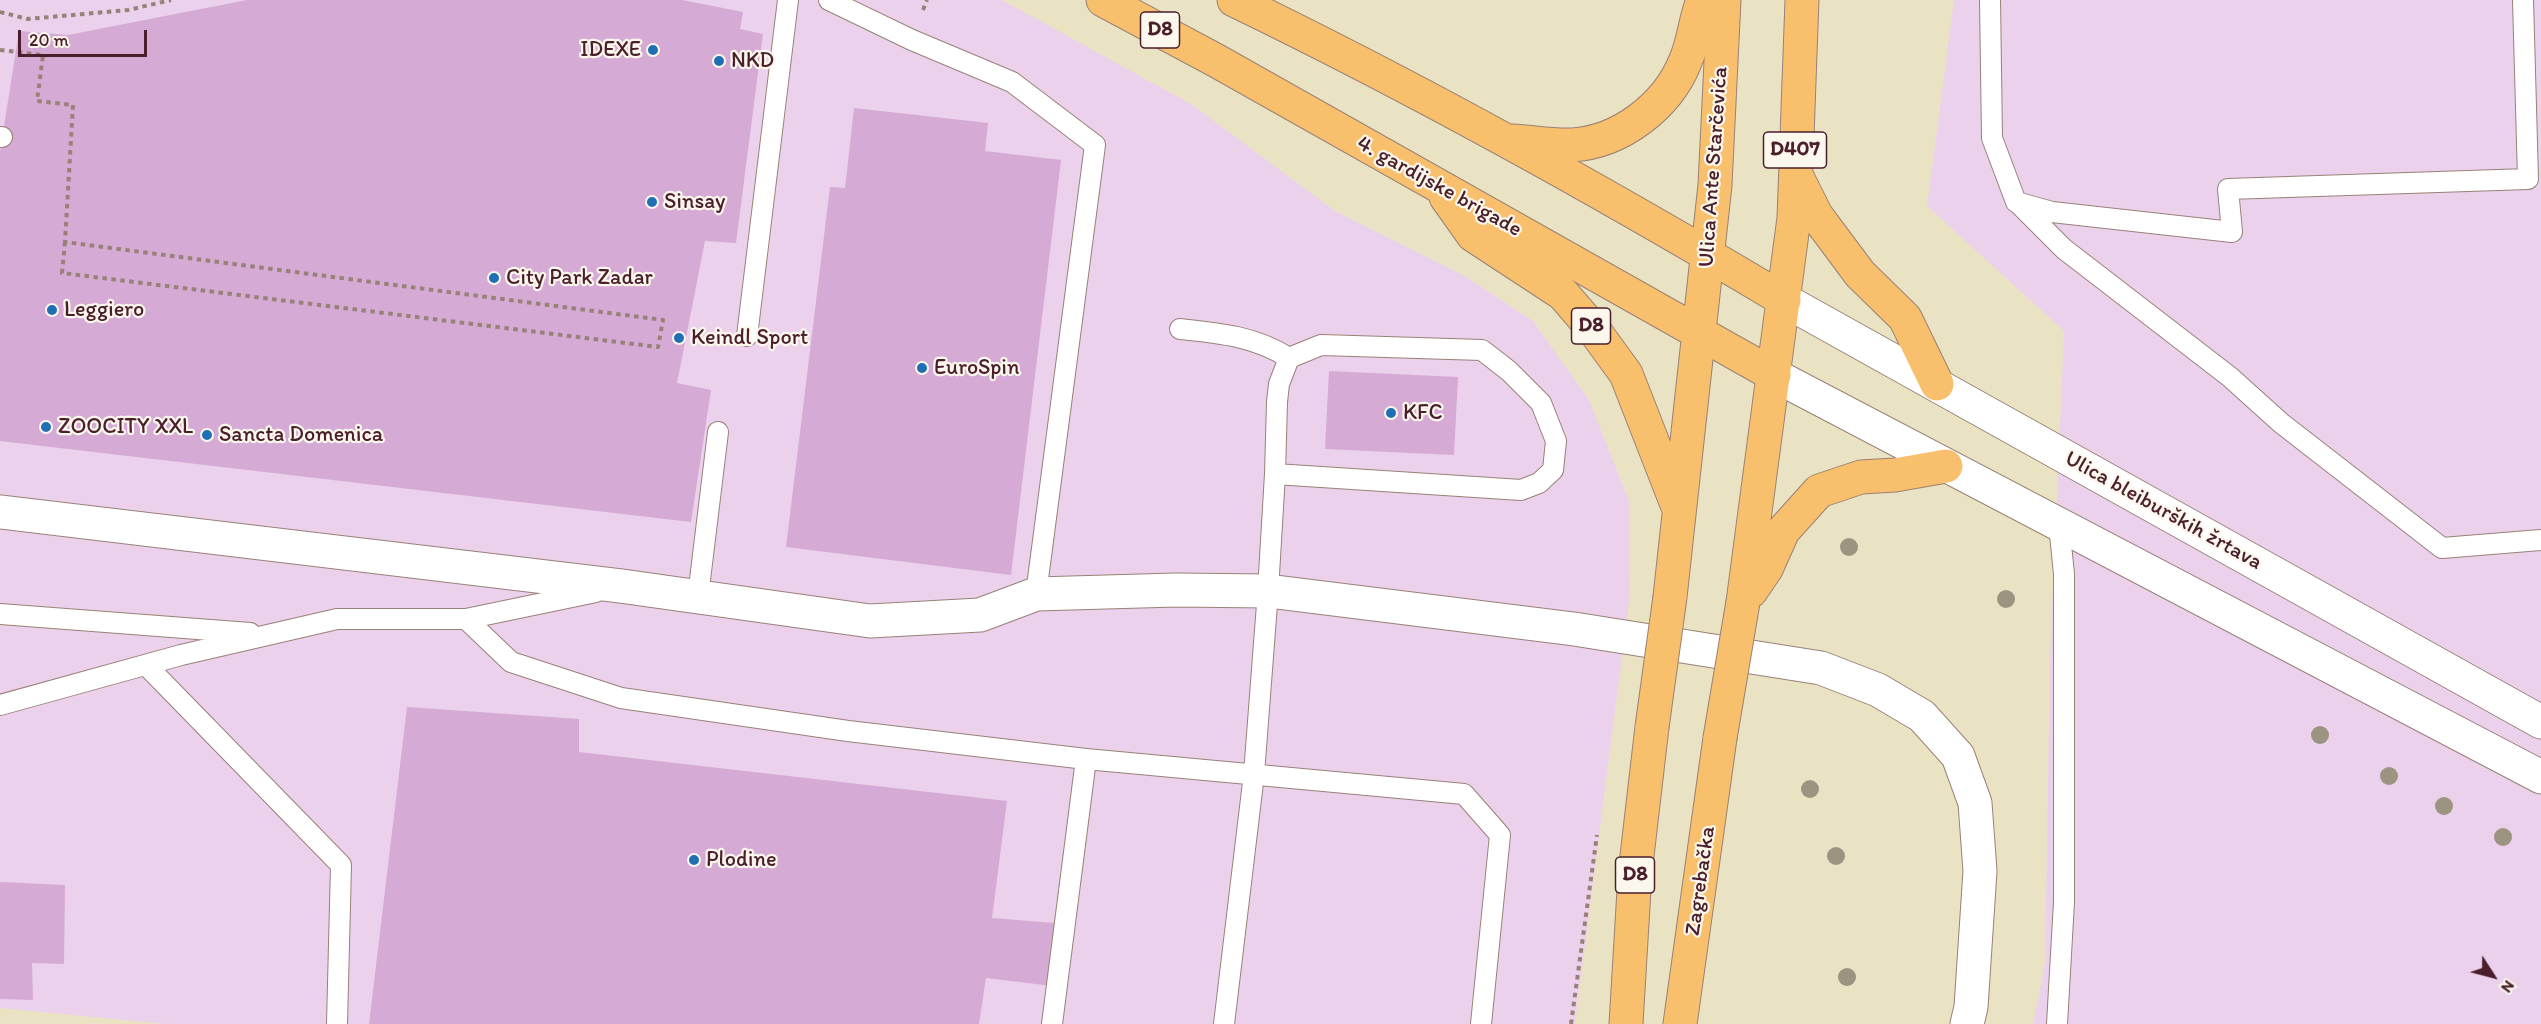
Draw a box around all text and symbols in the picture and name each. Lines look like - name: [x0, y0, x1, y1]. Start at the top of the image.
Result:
- road number: D8: [1140, 12, 1180, 48]
- scale bar: [21, 18, 150, 56]
- text: 20 m: [29, 29, 69, 51]
- place label: IDEXE: [580, 37, 641, 63]
- marker: IDEXE: [646, 43, 660, 57]
- place label: NKD: [731, 48, 774, 74]
- marker: NKD: [712, 54, 726, 68]
- street label: Ulica Ante Starčevića: [1694, 66, 1734, 268]
- street label: 4. gardijske brigade: [1352, 131, 1526, 243]
- road number: D407: [1764, 132, 1826, 168]
- place label: Sinsay: [664, 189, 725, 215]
- marker: Sinsay: [645, 195, 659, 209]
- place label: City Park Zadar: [506, 265, 653, 291]
- marker: City Park Zadar: [487, 271, 501, 285]
- place label: Leggiero: [64, 297, 144, 323]
- marker: Leggiero: [45, 303, 59, 317]
- road number: D8: [1572, 308, 1610, 344]
- place label: Keindl Sport: [691, 325, 808, 351]
- marker: Keindl Sport: [672, 331, 686, 345]
- place label: EuroSpin: [934, 355, 1019, 381]
- marker: EuroSpin: [915, 361, 929, 375]
- place label: KFC: [1403, 400, 1443, 426]
- marker: KFC: [1384, 406, 1398, 420]
- place label: ZOOCITY XXL: [58, 414, 193, 440]
- marker: ZOOCITY XXL: [39, 420, 53, 434]
- place label: Sancta Domenica: [219, 422, 383, 448]
- marker: Sancta Domenica: [200, 428, 214, 442]
- street label: Ulica bleiburških žrtava: [2060, 446, 2266, 576]
- street label: Zagrebačka: [1680, 825, 1722, 937]
- place label: Plodine: [706, 847, 777, 873]
- marker: Plodine: [687, 853, 701, 867]
- road number: D8: [1616, 857, 1654, 893]
- north arrow: [2463, 946, 2523, 1006]
- text: N: [2497, 977, 2519, 997]

